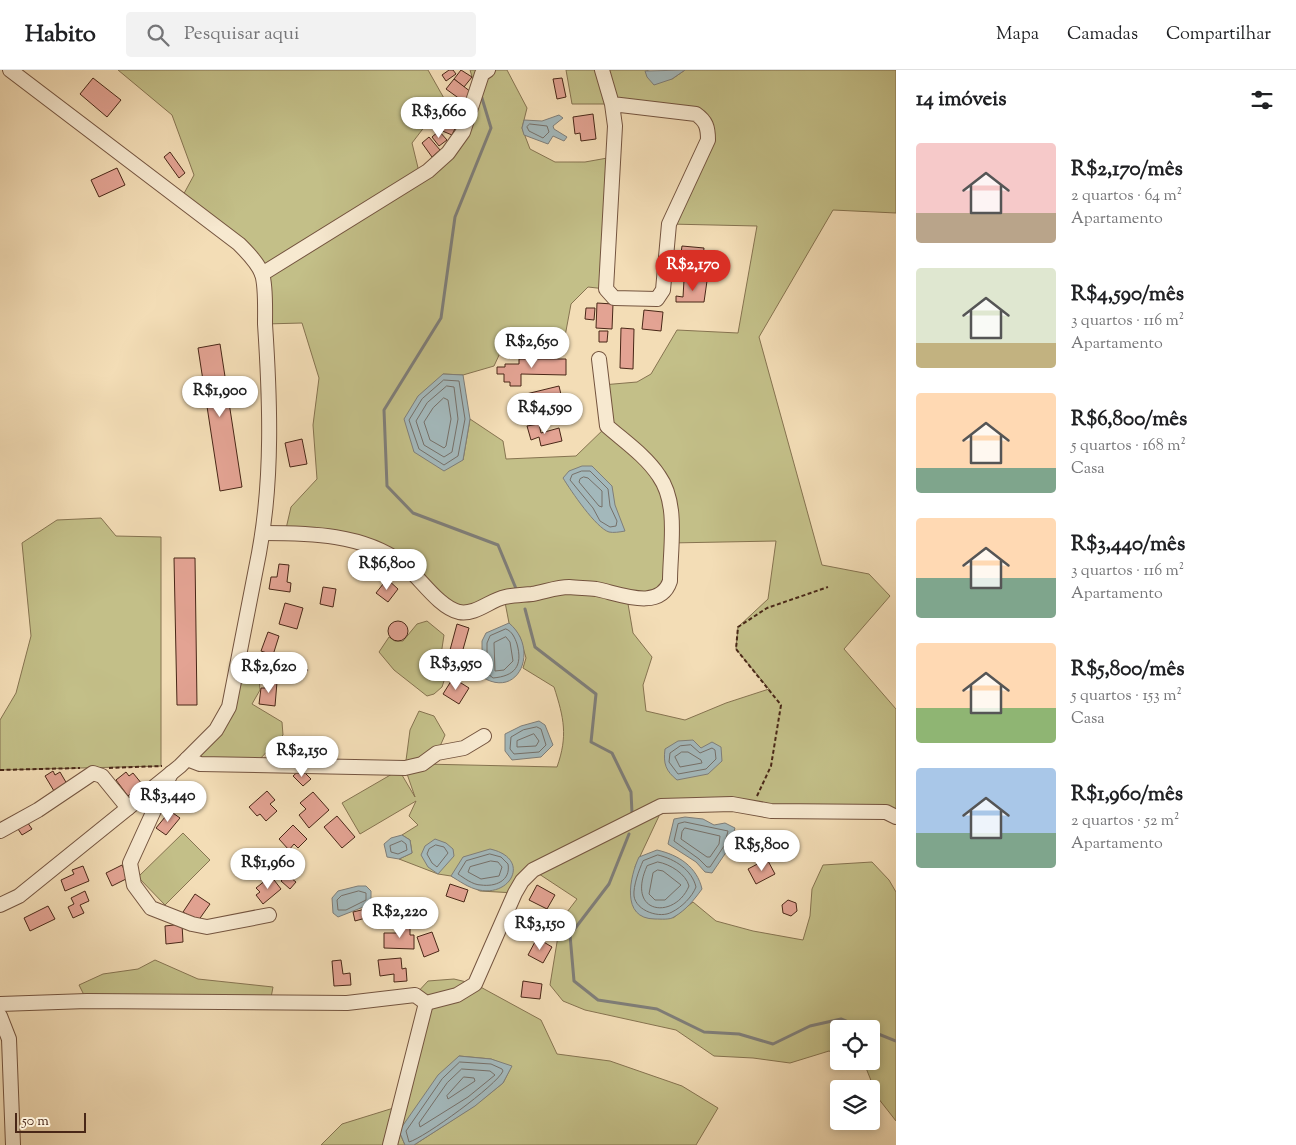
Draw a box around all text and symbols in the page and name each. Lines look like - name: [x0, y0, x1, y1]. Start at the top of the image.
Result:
- search box: [126, 12, 476, 57]
- text: Habito: [25, 18, 96, 52]
- icon: search: [144, 21, 172, 49]
- text: Pesquisar aqui: [184, 21, 299, 48]
- text: Mapa: [996, 22, 1039, 48]
- text: Camadas: [1067, 22, 1138, 48]
- text: Compartilhar: [1166, 22, 1271, 48]
- text: 14 imóveis: [916, 85, 1007, 115]
- icon: filters: [1248, 86, 1276, 114]
- pin: R$3,660: [393, 97, 485, 139]
- text: R$3,660: [412, 101, 466, 124]
- text: R$2,170/mês: [1071, 155, 1183, 185]
- icon: home: [956, 163, 1016, 223]
- text: 2 quartos · 64 m²: [1071, 185, 1182, 208]
- text: Apartamento: [1071, 208, 1163, 231]
- pin: R$2,170: [647, 250, 739, 292]
- text: R$2,170: [666, 254, 720, 277]
- text: R$4,590/mês: [1071, 280, 1184, 310]
- icon: home: [956, 288, 1016, 348]
- text: 3 quartos · 116 m²: [1071, 310, 1184, 333]
- pin: R$2,650: [486, 326, 578, 369]
- text: R$2,650: [505, 331, 559, 354]
- text: Apartamento: [1071, 333, 1163, 356]
- pin: R$1,900: [174, 376, 266, 418]
- text: R$1,900: [193, 380, 247, 403]
- pin: R$4,590: [499, 392, 591, 435]
- text: R$4,590: [518, 397, 572, 420]
- text: R$6,800/mês: [1071, 405, 1187, 435]
- icon: home: [956, 413, 1016, 473]
- text: 5 quartos · 168 m²: [1071, 435, 1186, 458]
- text: Casa: [1071, 458, 1105, 481]
- text: R$3,440/mês: [1071, 530, 1185, 560]
- icon: home: [956, 538, 1016, 598]
- pin: R$6,800: [341, 548, 433, 591]
- text: R$6,800: [359, 553, 415, 576]
- text: 3 quartos · 116 m²: [1071, 560, 1184, 583]
- text: Apartamento: [1071, 583, 1163, 606]
- pin: R$3,950: [410, 648, 502, 691]
- pin: R$2,620: [223, 652, 315, 694]
- text: R$3,950: [430, 653, 482, 676]
- text: R$5,800/mês: [1071, 655, 1184, 685]
- text: R$2,620: [242, 656, 296, 679]
- icon: home: [956, 663, 1016, 723]
- text: 5 quartos · 153 m²: [1071, 685, 1182, 708]
- text: Casa: [1071, 708, 1105, 731]
- pin: R$2,150: [256, 736, 348, 778]
- text: R$2,150: [277, 740, 327, 763]
- pin: R$3,440: [122, 780, 214, 823]
- text: R$1,960/mês: [1071, 780, 1183, 810]
- text: R$3,440: [141, 785, 195, 808]
- icon: home: [956, 788, 1016, 848]
- text: 2 quartos · 52 m²: [1071, 810, 1179, 833]
- pin: R$5,800: [716, 830, 808, 872]
- text: Apartamento: [1071, 833, 1163, 856]
- text: R$5,800: [735, 834, 789, 857]
- pin: R$1,960: [222, 848, 314, 890]
- text: R$1,960: [241, 852, 295, 875]
- pin: R$2,220: [354, 896, 446, 939]
- text: R$2,220: [373, 901, 427, 924]
- pin: R$3,150: [494, 908, 586, 951]
- text: R$3,150: [515, 913, 565, 936]
- map controls: [830, 1020, 880, 1130]
- button: locate: [830, 1020, 880, 1070]
- button: layers: [830, 1080, 880, 1130]
- scale bar: [15, 1110, 86, 1133]
- text: 50 m: [22, 1112, 49, 1132]

